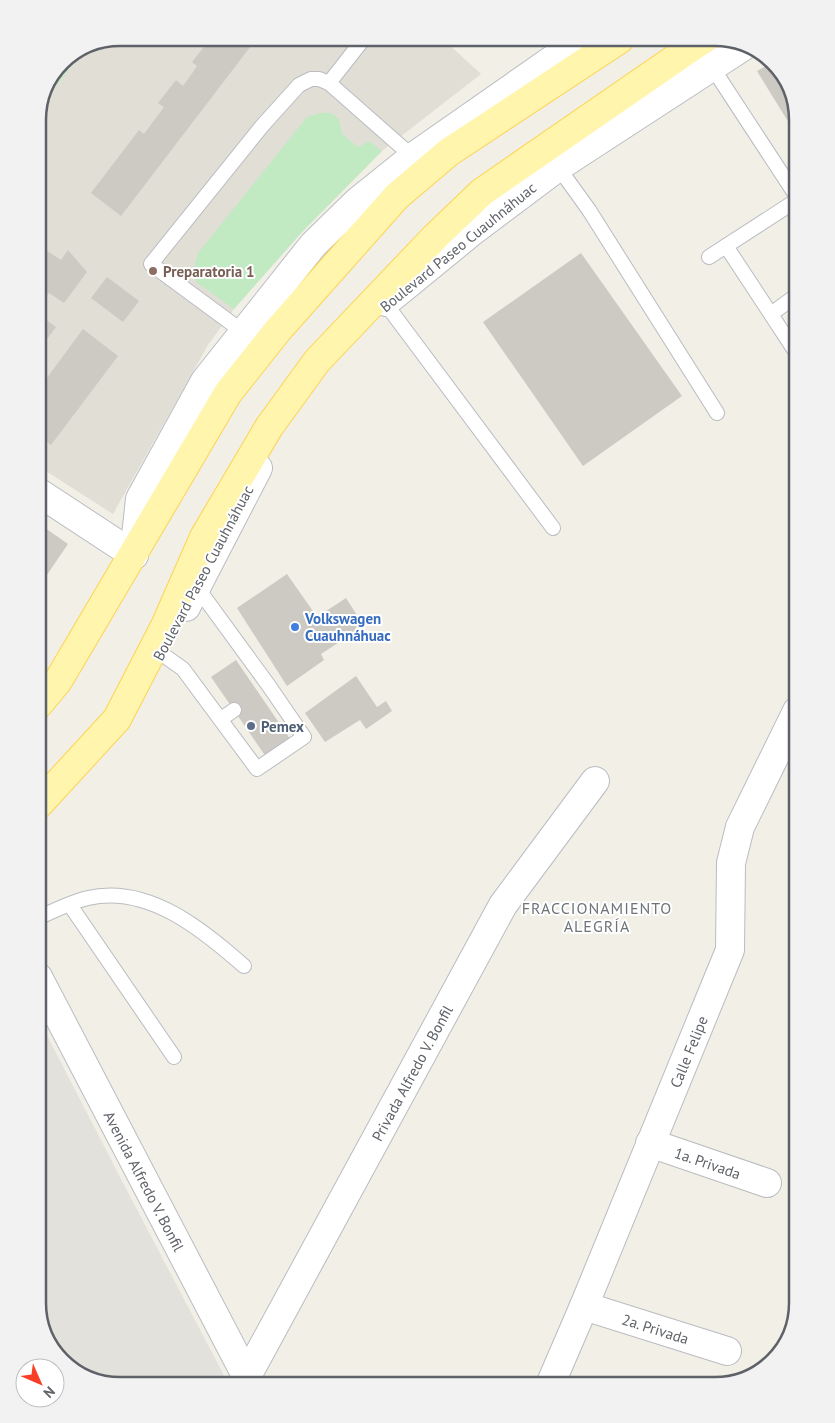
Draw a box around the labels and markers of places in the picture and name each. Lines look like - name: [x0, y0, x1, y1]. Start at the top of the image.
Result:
- place label: Preparatoria 1: [163, 262, 255, 281]
- marker: Preparatoria 1: [147, 265, 159, 277]
- place label: Volkswagen Cuauhnáhuac: [304, 609, 391, 645]
- marker: Volkswagen Cuauhnáhuac: [289, 621, 301, 633]
- place label: Pemex: [261, 717, 304, 736]
- marker: Pemex: [245, 720, 257, 732]

